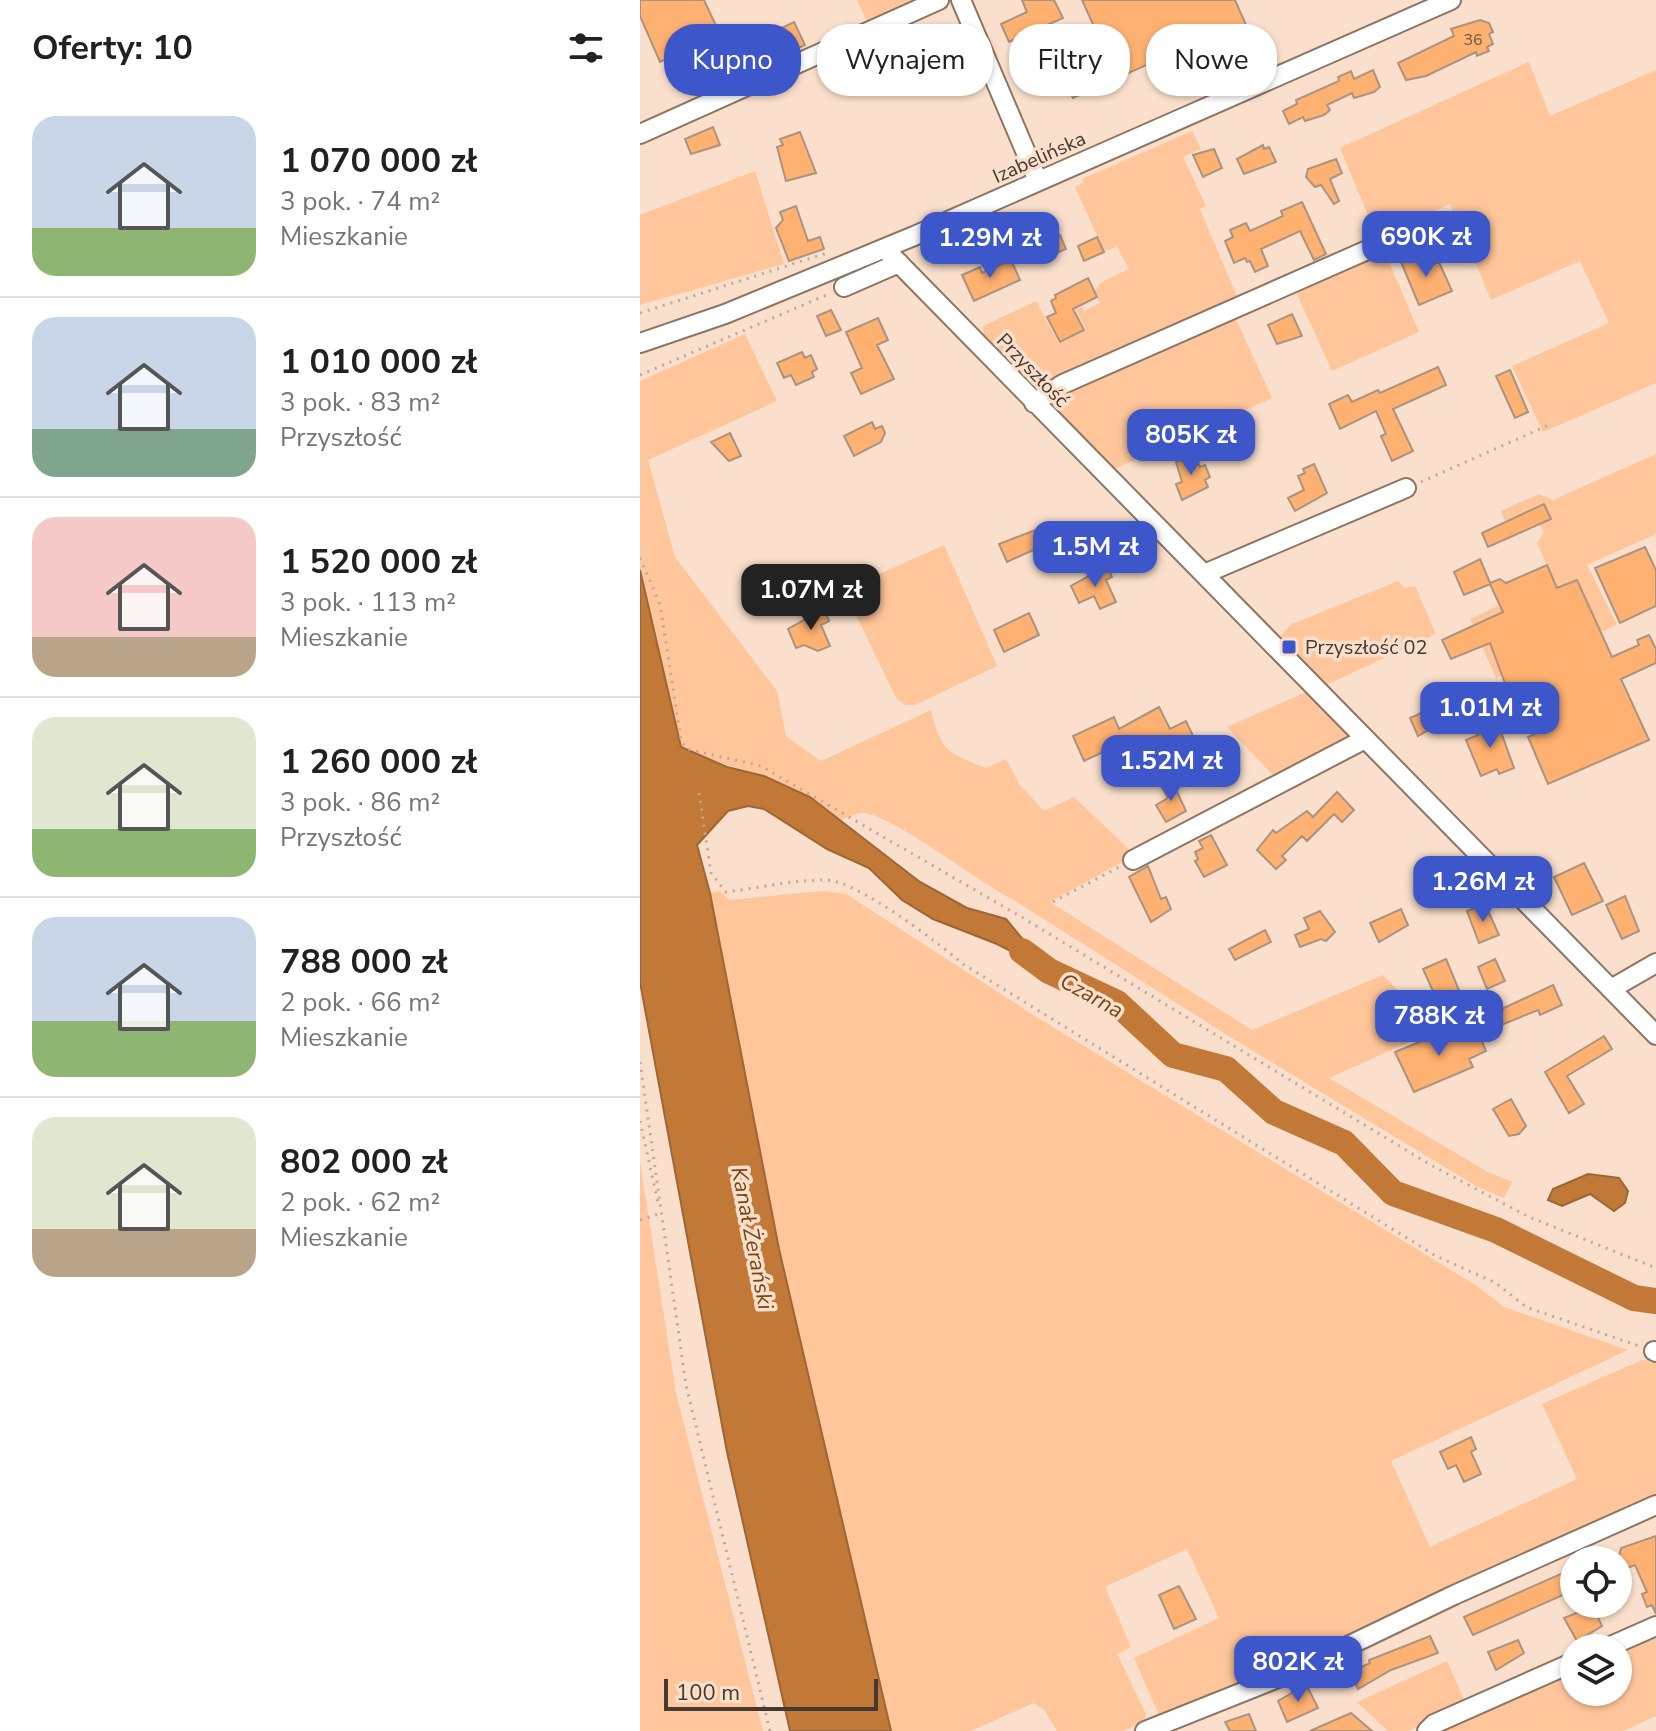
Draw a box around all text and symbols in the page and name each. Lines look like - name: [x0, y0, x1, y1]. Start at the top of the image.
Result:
- chip: Kupno: [664, 24, 801, 96]
- chip: Wynajem: [817, 24, 993, 96]
- chip: Filtry: [1009, 24, 1130, 96]
- chip: Nowe: [1146, 24, 1277, 96]
- text: Oferty: 10: [32, 25, 193, 71]
- icon: filters: [564, 26, 608, 70]
- house number: 36: [1463, 29, 1483, 51]
- street label: Izabelińska: [988, 125, 1090, 190]
- text: 1 070 000 zł: [280, 138, 477, 184]
- icon: home: [96, 148, 192, 244]
- text: 3 pok. · 74 m²: [280, 184, 440, 219]
- pin: 690K zł: [1352, 211, 1500, 279]
- pin: 1.29M zł: [907, 212, 1073, 280]
- text: Mieszkanie: [280, 219, 408, 254]
- text: 690K zł: [1380, 219, 1472, 254]
- text: 1.29M zł: [938, 220, 1042, 255]
- street label: Przyszłość: [990, 327, 1075, 413]
- text: 1 010 000 zł: [280, 339, 477, 385]
- icon: home: [96, 349, 192, 445]
- text: 3 pok. · 83 m²: [280, 385, 440, 420]
- pin: 805K zł: [1117, 409, 1265, 477]
- text: 805K zł: [1145, 417, 1237, 452]
- text: Przyszłość: [280, 420, 402, 455]
- pin: 1.5M zł: [1021, 521, 1169, 589]
- text: 1.5M zł: [1051, 529, 1139, 564]
- text: 1 520 000 zł: [280, 539, 477, 585]
- icon: home: [96, 549, 192, 645]
- pin: 1.07M zł: [728, 564, 894, 632]
- text: 1.07M zł: [759, 572, 863, 607]
- text: 3 pok. · 113 m²: [280, 585, 456, 620]
- text: Mieszkanie: [280, 620, 408, 655]
- place label: Przyszłość 02: [1305, 634, 1428, 661]
- marker: Przyszłość 02: [1280, 638, 1298, 656]
- pin: 1.01M zł: [1407, 682, 1573, 750]
- text: 1.01M zł: [1438, 690, 1542, 725]
- pin: 1.52M zł: [1088, 735, 1254, 803]
- text: 1 260 000 zł: [280, 739, 477, 785]
- text: 1.52M zł: [1119, 743, 1223, 778]
- icon: home: [96, 749, 192, 845]
- text: 3 pok. · 86 m²: [280, 785, 440, 820]
- text: Przyszłość: [280, 820, 402, 855]
- pin: 1.26M zł: [1400, 856, 1566, 924]
- text: 1.26M zł: [1431, 864, 1535, 899]
- text: 788 000 zł: [280, 939, 448, 985]
- icon: home: [96, 949, 192, 1045]
- water label: Czarna: [1054, 966, 1129, 1026]
- text: 2 pok. · 66 m²: [280, 985, 440, 1020]
- pin: 788K zł: [1365, 990, 1513, 1058]
- text: 788K zł: [1393, 998, 1485, 1033]
- text: Mieszkanie: [280, 1020, 408, 1055]
- text: 802 000 zł: [280, 1139, 448, 1185]
- icon: home: [96, 1149, 192, 1245]
- water label: Kanał Żerański: [723, 1164, 781, 1313]
- text: 2 pok. · 62 m²: [280, 1185, 440, 1220]
- text: Mieszkanie: [280, 1220, 408, 1255]
- map controls: [1560, 1546, 1632, 1706]
- button: locate: [1560, 1546, 1632, 1618]
- button: layers: [1560, 1634, 1632, 1706]
- pin: 802K zł: [1224, 1636, 1372, 1704]
- text: 802K zł: [1252, 1644, 1344, 1679]
- scale bar: [664, 1675, 878, 1711]
- text: 100 m: [676, 1678, 740, 1708]

